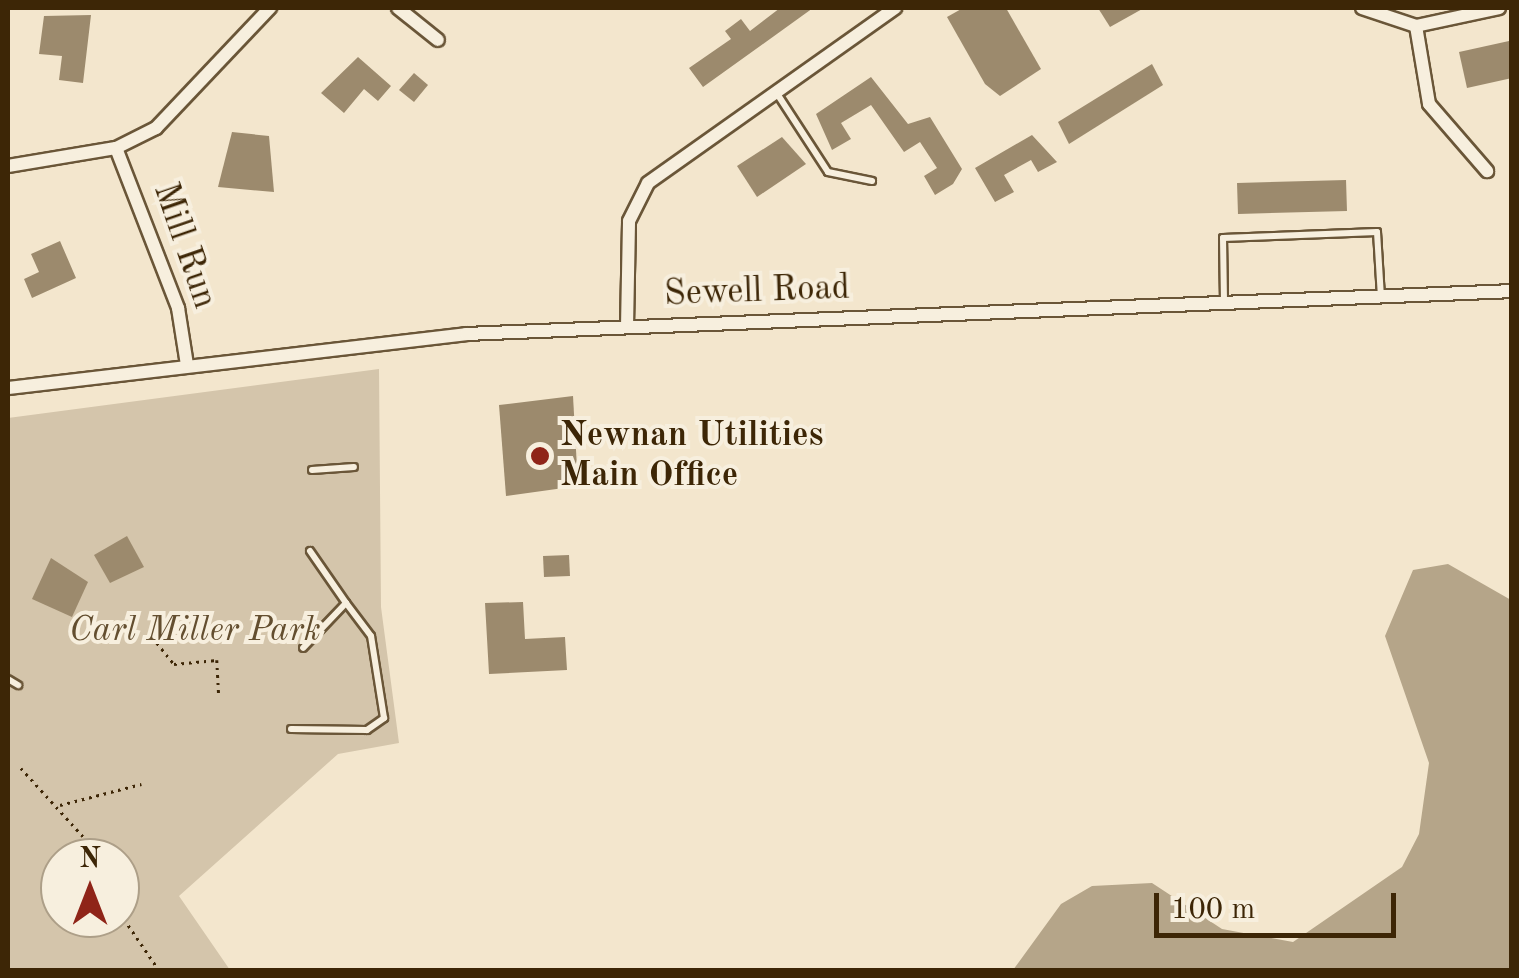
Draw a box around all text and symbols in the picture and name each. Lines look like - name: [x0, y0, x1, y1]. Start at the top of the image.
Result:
- street label: Mill Run: [143, 178, 225, 314]
- street label: Sewell Road: [663, 268, 851, 316]
- place label: Newnan Utilities Main Office: [560, 415, 824, 497]
- marker: Newnan Utilities Main Office: [529, 445, 551, 467]
- park label: Carl Miller Park: [69, 610, 321, 652]
- north arrow: [40, 838, 140, 938]
- text: N: [79, 846, 101, 874]
- scale bar: [1159, 873, 1402, 935]
- text: 100 m: [1171, 895, 1255, 925]

